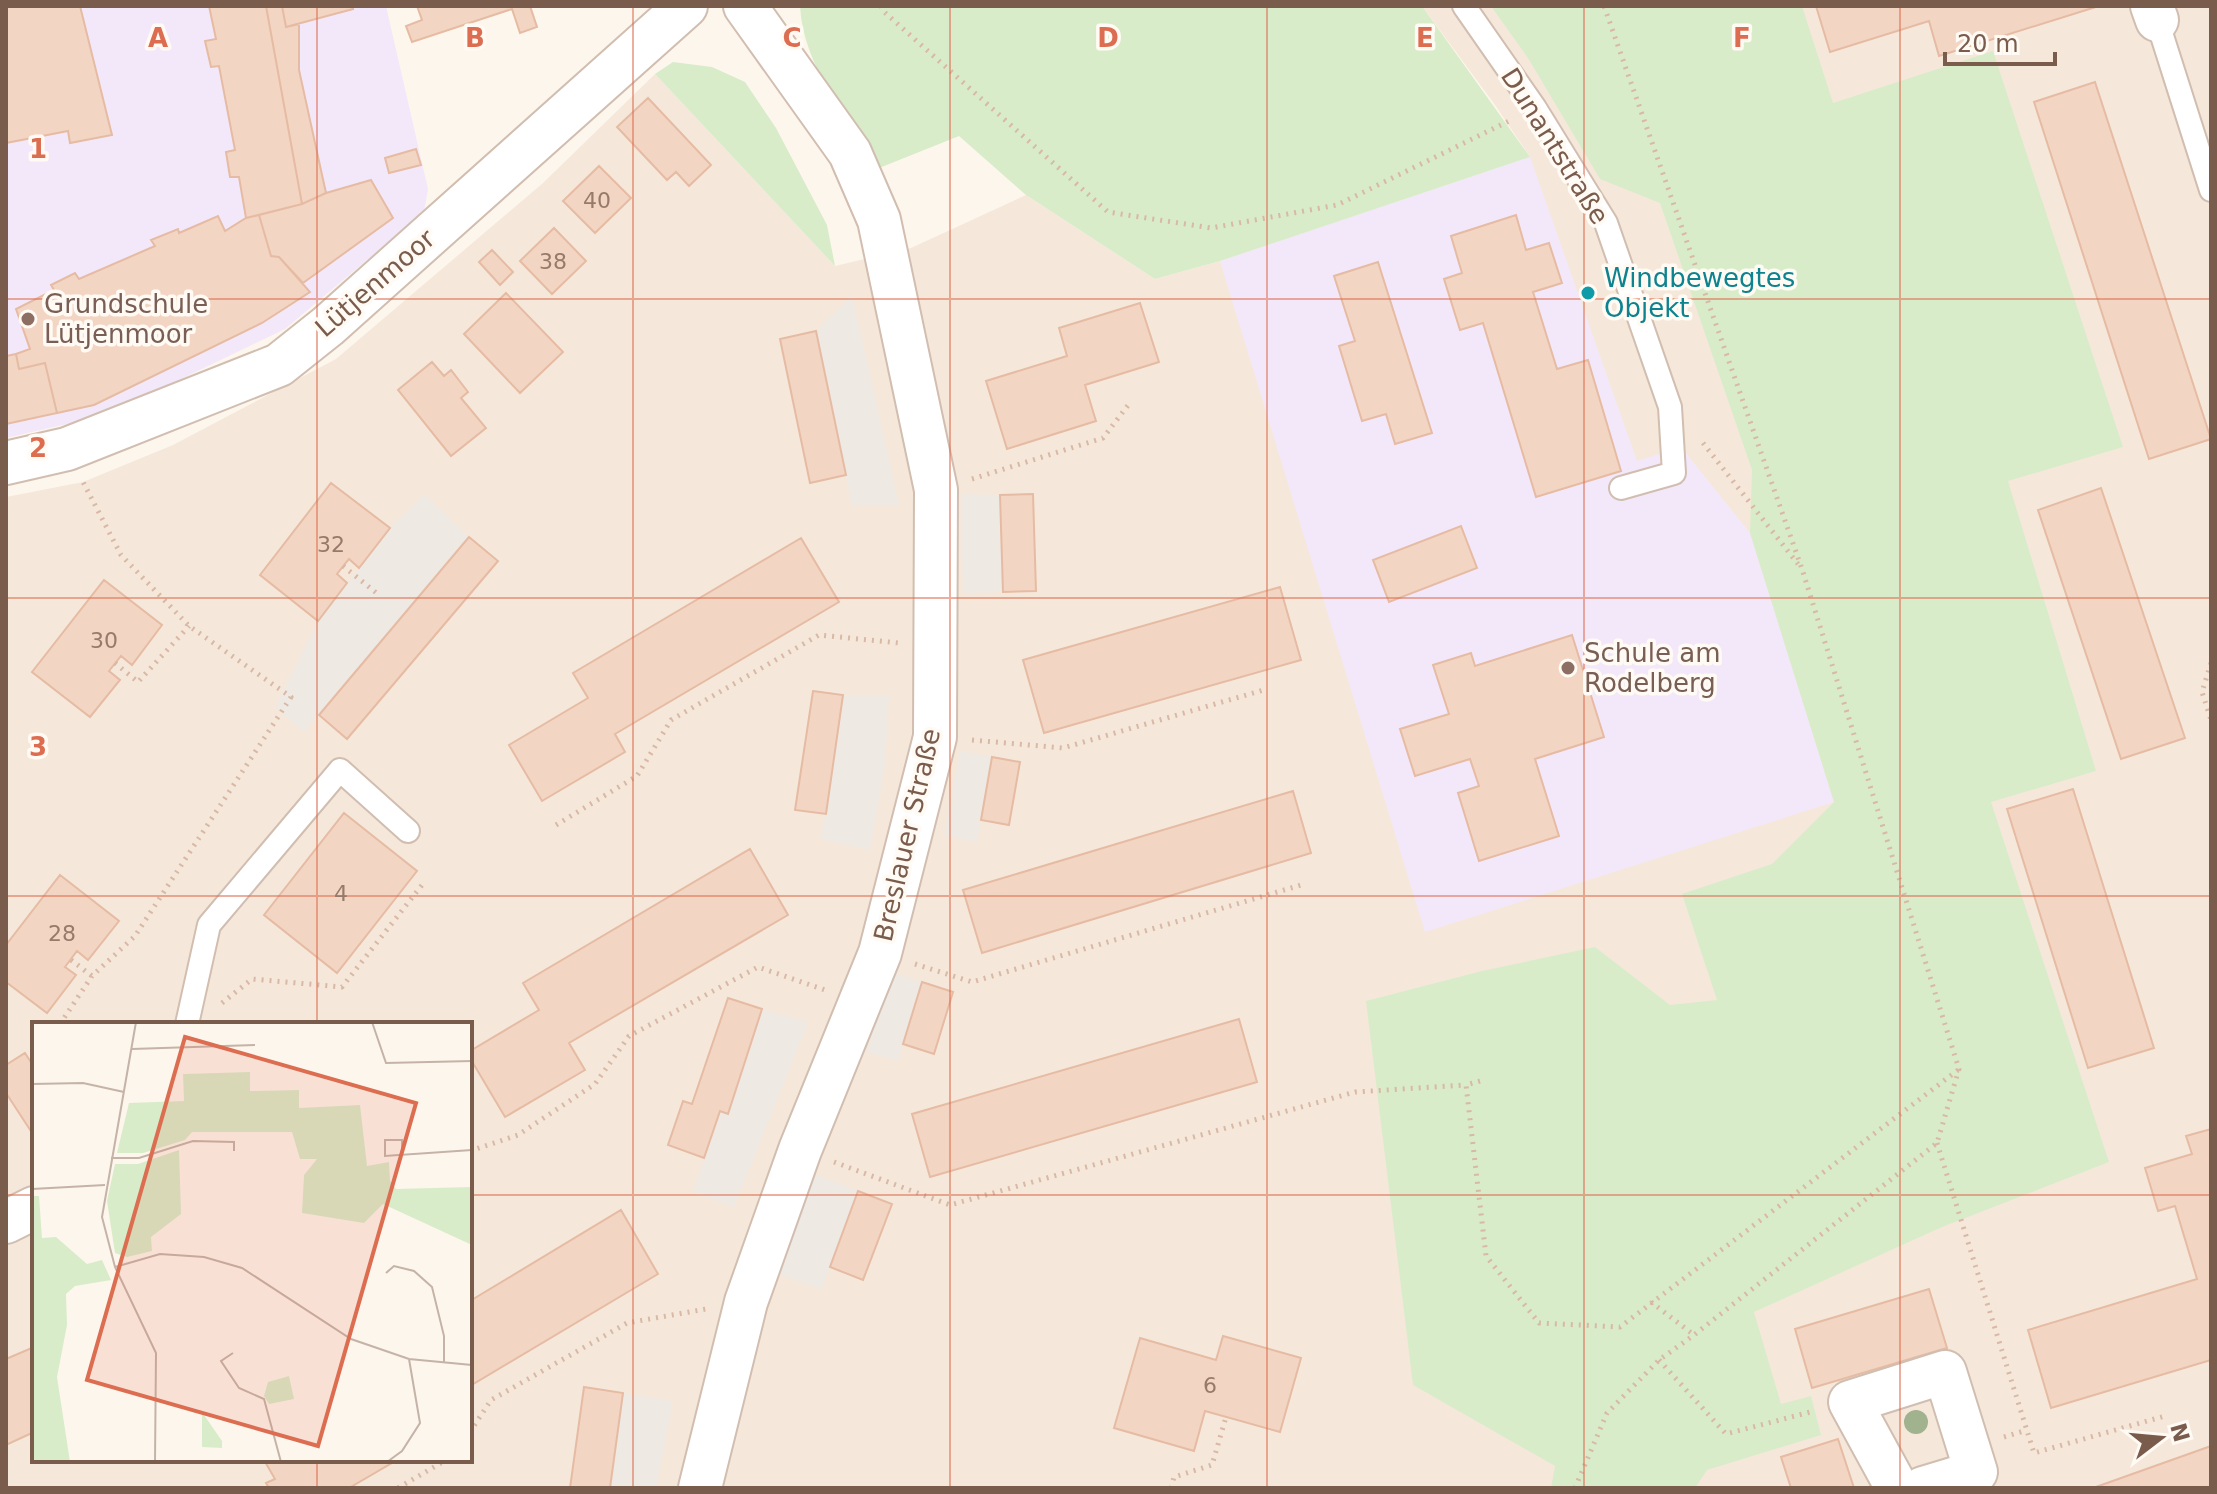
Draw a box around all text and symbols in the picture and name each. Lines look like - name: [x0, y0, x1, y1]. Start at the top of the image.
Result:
- scale bar: [1945, 16, 2055, 66]
- text: A: [148, 23, 168, 53]
- text: B: [465, 23, 485, 53]
- text: C: [782, 23, 802, 53]
- text: D: [1097, 23, 1119, 53]
- text: E: [1416, 23, 1434, 53]
- text: F: [1733, 23, 1751, 53]
- text: 20 m: [1957, 30, 2019, 58]
- street label: Dunantstraße: [1495, 62, 1615, 230]
- text: 1: [29, 134, 47, 164]
- house number: 40: [583, 188, 611, 213]
- street label: Lütjenmoor: [309, 223, 441, 343]
- house number: 38: [539, 249, 567, 274]
- place label: Windbewegtes Objekt: [1604, 263, 1795, 323]
- marker: Windbewegtes Objekt: [1579, 284, 1597, 302]
- place label: Grundschule Lütjenmoor: [44, 289, 208, 349]
- marker: Grundschule Lütjenmoor: [19, 310, 37, 328]
- text: 2: [29, 433, 47, 463]
- house number: 32: [317, 532, 345, 557]
- house number: 30: [90, 628, 118, 653]
- place label: Schule am Rodelberg: [1584, 638, 1721, 698]
- marker: Schule am Rodelberg: [1559, 659, 1577, 677]
- street label: Breslauer Straße: [868, 726, 946, 944]
- text: 3: [29, 732, 47, 762]
- house number: 4: [334, 881, 348, 906]
- house number: 28: [48, 921, 76, 946]
- inset map: [32, 1022, 472, 1462]
- house number: 6: [1203, 1373, 1217, 1398]
- north arrow: [2121, 1398, 2201, 1478]
- text: N: [2165, 1420, 2194, 1445]

